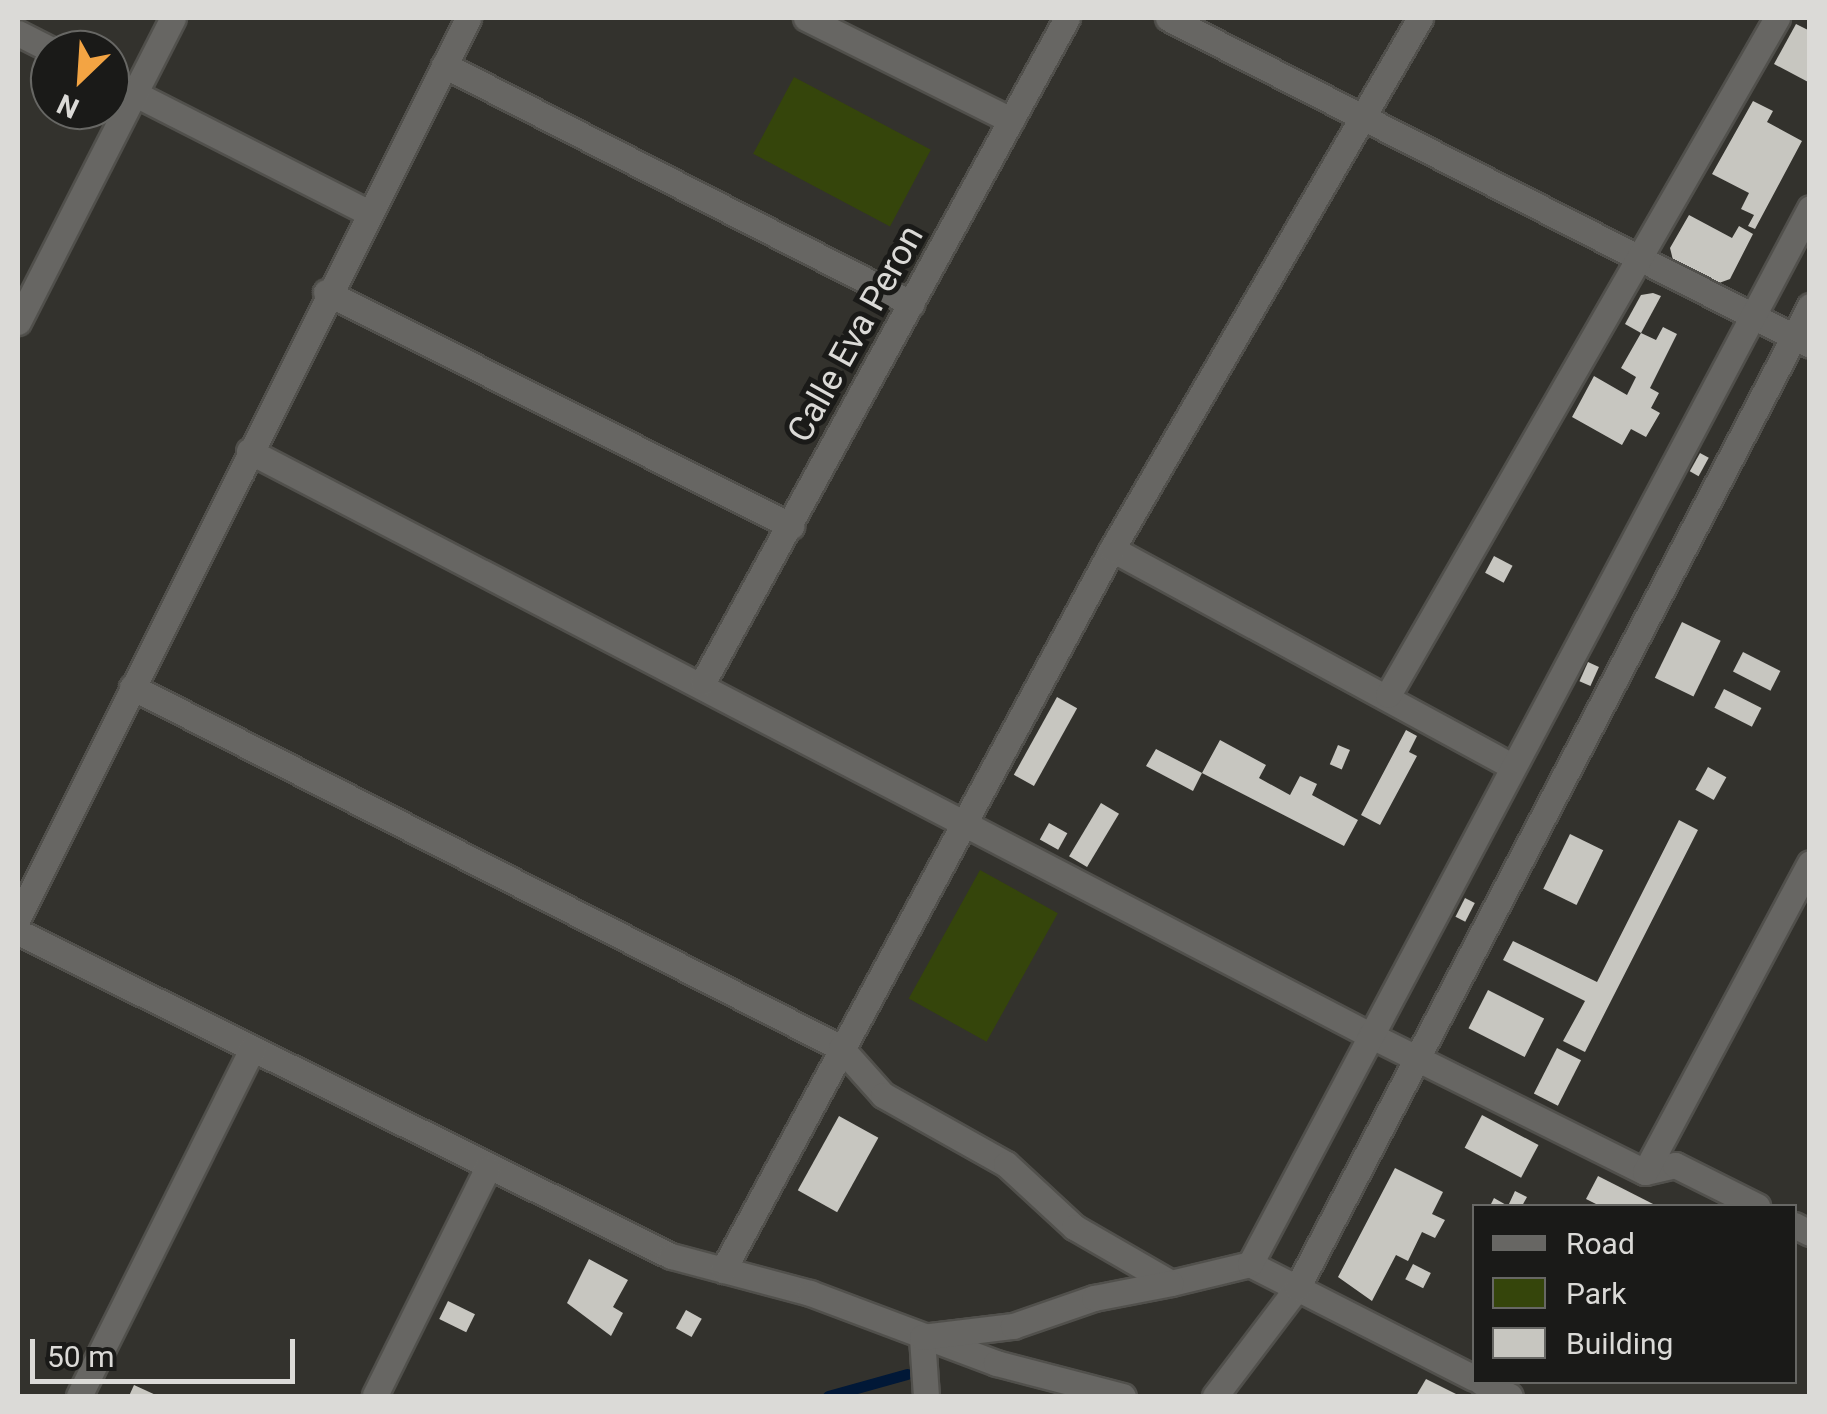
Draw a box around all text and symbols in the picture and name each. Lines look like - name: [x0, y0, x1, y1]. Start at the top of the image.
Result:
- north arrow: [30, 30, 130, 130]
- text: N: [52, 87, 84, 125]
- street label: Calle Eva Peron: [779, 218, 933, 450]
- legend: [1472, 1204, 1797, 1384]
- text: Road: [1566, 1226, 1635, 1261]
- text: Park: [1566, 1276, 1626, 1311]
- scale bar: [35, 1319, 300, 1381]
- text: Building: [1566, 1326, 1673, 1361]
- text: 50 m: [47, 1339, 114, 1374]

